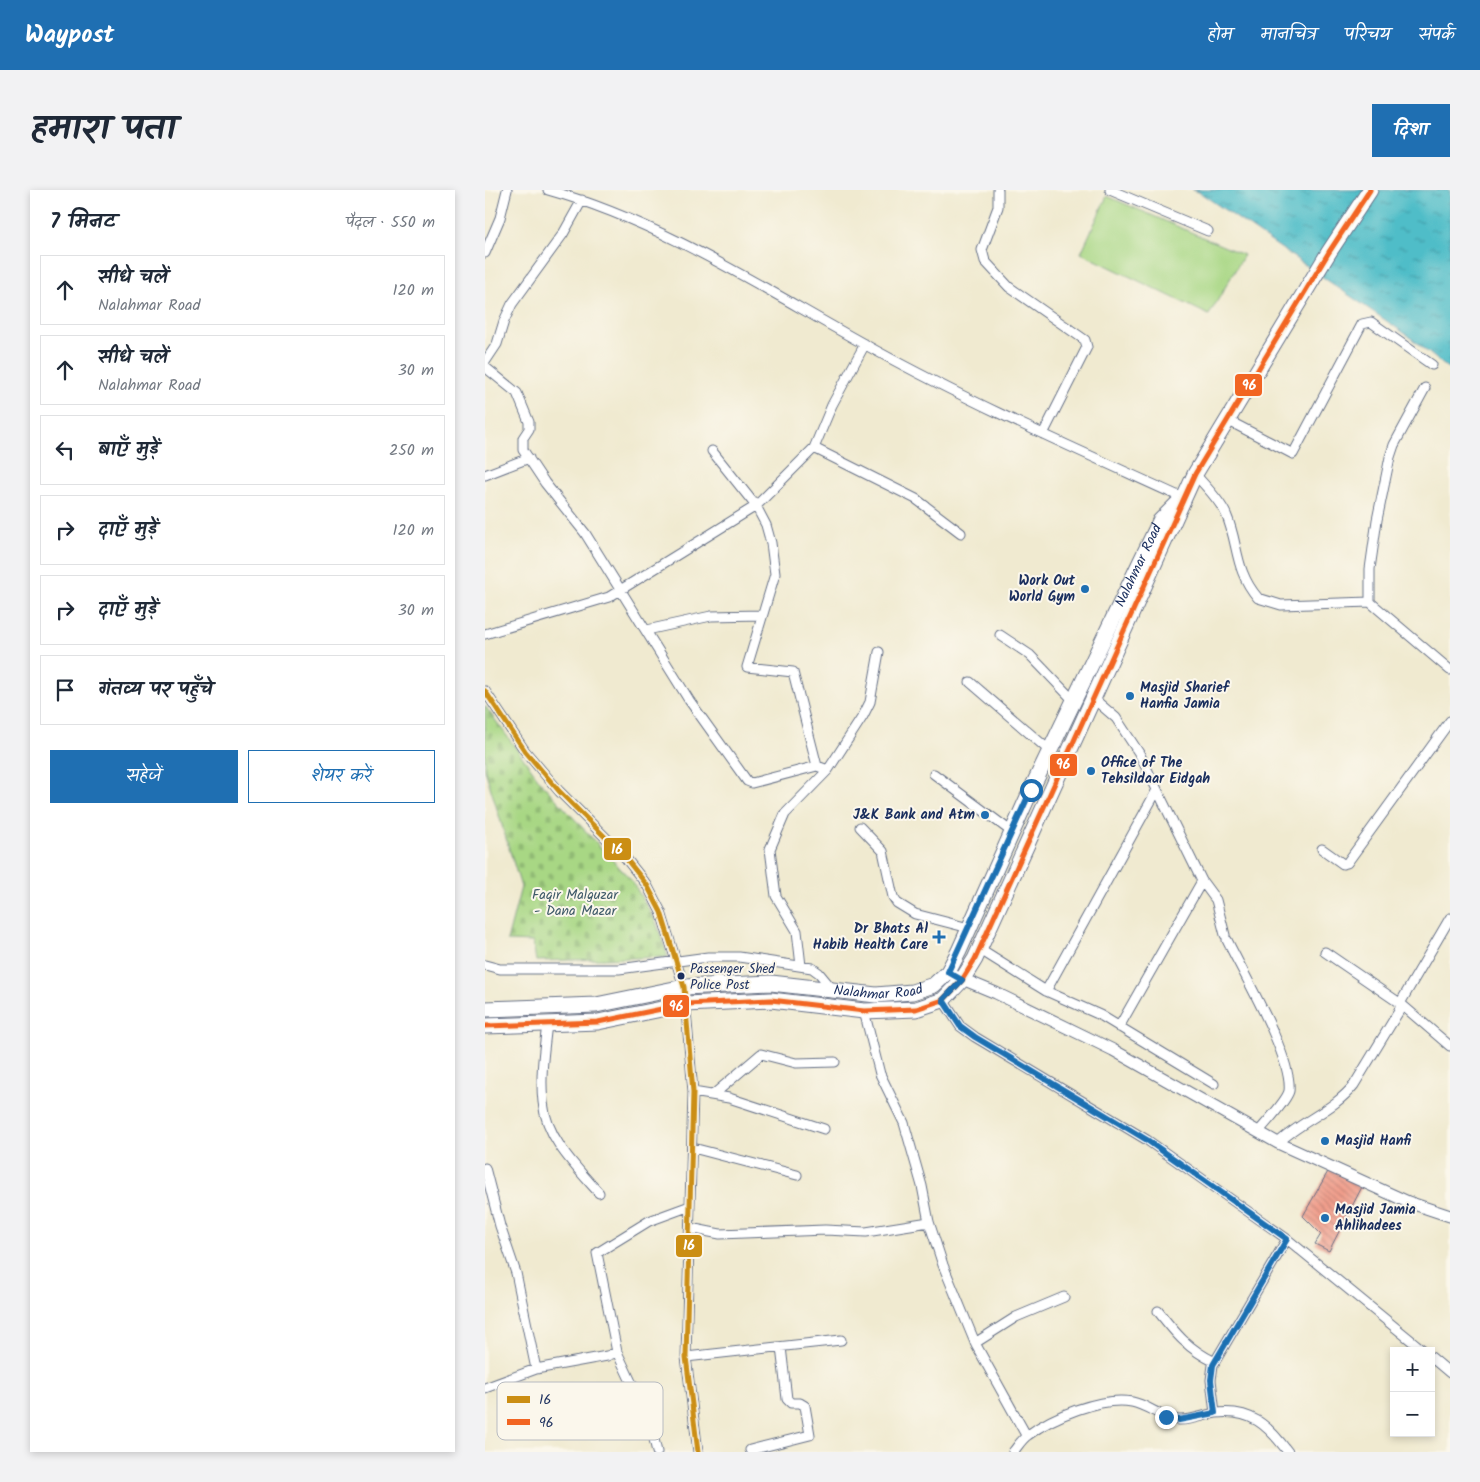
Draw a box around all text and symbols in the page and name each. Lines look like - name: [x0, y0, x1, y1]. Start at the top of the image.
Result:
- text: Waypost: [25, 16, 114, 55]
- text: होम: [1207, 21, 1232, 50]
- text: मानचित्र: [1260, 21, 1316, 50]
- text: परिचय: [1344, 21, 1390, 50]
- text: संपर्क: [1418, 21, 1455, 50]
- text: हमारा पता: [30, 102, 176, 158]
- button: दिशा: [1372, 104, 1450, 157]
- text: 7 मिनट: [50, 206, 116, 239]
- text: पैदल · 550 m: [346, 210, 435, 235]
- text: सीधे चलें: [98, 263, 168, 293]
- icon: ahead: [51, 276, 79, 304]
- text: 120 m: [393, 278, 434, 303]
- text: Nalahmar Road: [98, 293, 200, 318]
- text: सीधे चलें: [98, 343, 168, 373]
- icon: ahead: [51, 356, 79, 384]
- text: 30 m: [398, 358, 434, 383]
- text: Nalahmar Road: [98, 373, 200, 398]
- line badge: 96: [1234, 373, 1263, 397]
- text: 96: [1242, 375, 1257, 397]
- text: बाएँ मुड़ें: [98, 435, 159, 465]
- icon: left: [51, 436, 79, 464]
- text: 250 m: [389, 438, 434, 463]
- text: दाएँ मुड़ें: [98, 515, 157, 545]
- icon: right: [51, 516, 79, 544]
- text: 120 m: [393, 518, 434, 543]
- street label: Nalahmar Road: [1109, 519, 1168, 611]
- place label: Work Out World Gym: [1009, 570, 1076, 608]
- marker: Work Out World Gym: [1079, 583, 1091, 595]
- text: दाएँ मुड़ें: [98, 595, 157, 625]
- icon: right: [51, 596, 79, 624]
- text: 30 m: [398, 598, 434, 623]
- text: गंतव्य पर पहुँचे: [98, 675, 213, 705]
- icon: arrive: [51, 676, 79, 704]
- place label: Masjid Sharief Hanfia Jamia: [1140, 677, 1231, 715]
- marker: Masjid Sharief Hanfia Jamia: [1124, 690, 1136, 702]
- button: सहेजें: [50, 750, 238, 803]
- button: शेयर करें: [248, 750, 435, 803]
- place label: Office of The Tehsildaar Eidgah: [1101, 752, 1210, 790]
- line badge: 96: [1049, 753, 1078, 777]
- text: 96: [1056, 754, 1071, 776]
- marker: Office of The Tehsildaar Eidgah: [1085, 765, 1097, 777]
- route start: [1020, 779, 1043, 802]
- place label: J&K Bank and Atm: [853, 804, 976, 826]
- marker: J&K Bank and Atm: [979, 809, 991, 821]
- line badge: 16: [603, 837, 632, 861]
- text: 16: [611, 839, 623, 861]
- park label: Faqir Malguzar - Dana Mazar: [532, 884, 619, 922]
- place label: Dr Bhats Al Habib Health Care: [813, 918, 928, 956]
- marker: Dr Bhats Al Habib Health Care: [932, 930, 946, 944]
- place label: Passenger Shed Police Post: [690, 959, 775, 996]
- marker: Passenger Shed Police Post: [676, 971, 686, 981]
- street label: Nalahmar Road: [833, 978, 927, 1006]
- line badge: 96: [662, 994, 690, 1018]
- text: 96: [669, 996, 684, 1018]
- place label: Masjid Hanfi: [1335, 1130, 1411, 1152]
- marker: Masjid Hanfi: [1319, 1135, 1331, 1147]
- place label: Masjid Jamia Ahlihadees: [1335, 1199, 1416, 1237]
- marker: Masjid Jamia Ahlihadees: [1319, 1212, 1331, 1224]
- line badge: 16: [675, 1234, 703, 1258]
- text: 16: [683, 1235, 695, 1257]
- map controls: [1390, 1347, 1435, 1437]
- button: +: [1390, 1347, 1435, 1392]
- legend: [497, 1382, 663, 1440]
- text: 16: [539, 1389, 551, 1411]
- button: −: [1390, 1392, 1435, 1437]
- route end: [1155, 1406, 1178, 1429]
- text: 96: [539, 1412, 554, 1434]

